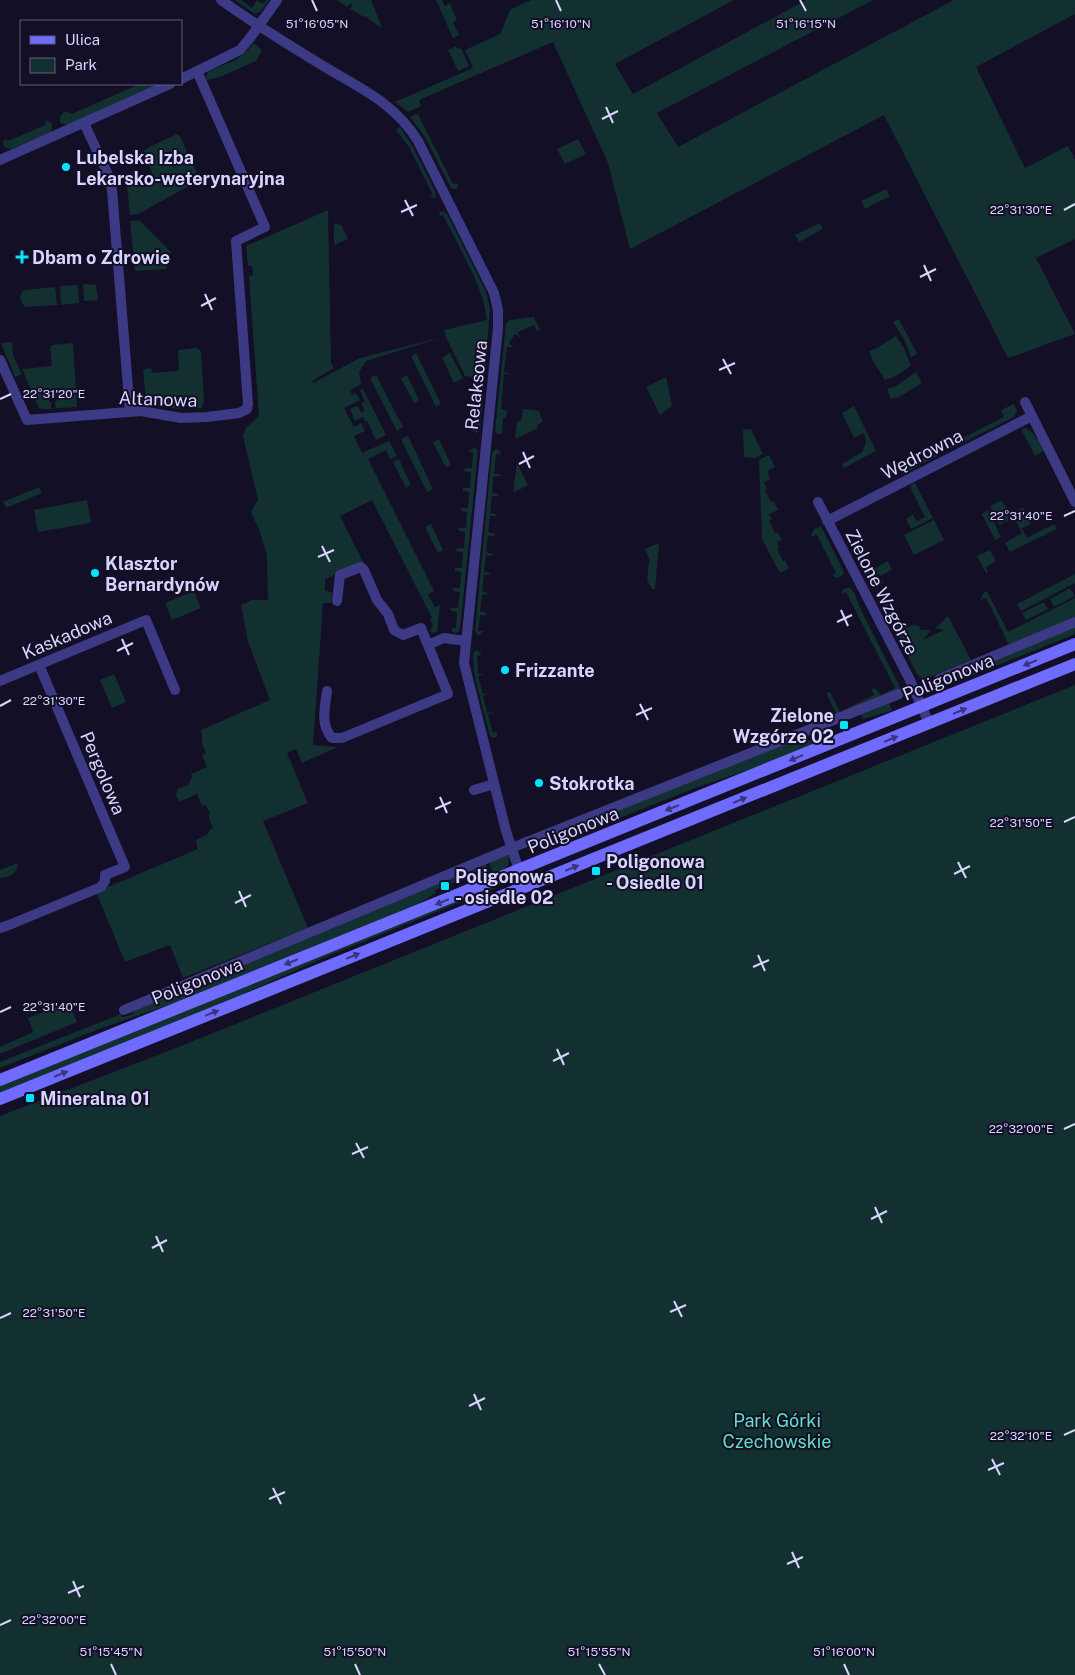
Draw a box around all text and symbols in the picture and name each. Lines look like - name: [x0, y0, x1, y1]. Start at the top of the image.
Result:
- text: 51°16'05"N: [286, 17, 348, 31]
- text: 51°16'10"N: [531, 17, 591, 31]
- text: 51°16'15"N: [776, 17, 836, 31]
- legend: [20, 20, 182, 85]
- text: Ulica: [65, 31, 100, 48]
- text: Park: [65, 56, 97, 73]
- place label: Lubelska Izba Lekarsko-weterynaryjna: [76, 147, 285, 189]
- marker: Lubelska Izba Lekarsko-weterynaryjna: [60, 161, 72, 173]
- text: 22°31'30"E: [990, 203, 1052, 217]
- place label: Dbam o Zdrowie: [32, 247, 170, 268]
- marker: Dbam o Zdrowie: [16, 251, 28, 263]
- street label: Relaksowa: [461, 339, 491, 431]
- text: 22°31'20"E: [23, 387, 85, 401]
- street label: Altanowa: [118, 387, 198, 411]
- street label: Wędrowna: [878, 425, 966, 483]
- text: 22°31'40"E: [990, 509, 1052, 523]
- street label: Zielone Wzgórze: [841, 526, 923, 658]
- place label: Klasztor Bernardynów: [105, 553, 220, 595]
- marker: Klasztor Bernardynów: [89, 567, 101, 579]
- street label: Kaskadowa: [19, 607, 115, 663]
- street label: Poligonowa: [899, 649, 997, 705]
- place label: Frizzante: [515, 660, 595, 681]
- one-way arrow: [1023, 660, 1037, 668]
- marker: Frizzante: [499, 664, 511, 676]
- text: 22°31'30"E: [23, 694, 85, 708]
- place label: Zielone Wzgórze 02: [733, 705, 834, 747]
- one-way arrow: [953, 707, 968, 715]
- marker: Zielone Wzgórze 02: [838, 719, 850, 731]
- street label: Pergolowa: [76, 728, 130, 818]
- one-way arrow: [884, 735, 899, 743]
- one-way arrow: [788, 754, 803, 762]
- place label: Stokrotka: [549, 773, 634, 794]
- marker: Stokrotka: [533, 777, 545, 789]
- one-way arrow: [733, 796, 748, 804]
- street label: Poligonowa: [524, 802, 622, 858]
- one-way arrow: [664, 804, 679, 812]
- text: 22°31'50"E: [990, 816, 1052, 830]
- place label: Poligonowa - Osiedle 01: [606, 851, 705, 893]
- one-way arrow: [565, 864, 580, 872]
- marker: Poligonowa - Osiedle 01: [590, 865, 602, 877]
- place label: Poligonowa - osiedle 02: [455, 866, 554, 908]
- marker: Poligonowa - osiedle 02: [439, 880, 451, 892]
- one-way arrow: [434, 898, 449, 906]
- one-way arrow: [346, 952, 361, 960]
- street label: Poligonowa: [148, 953, 246, 1009]
- one-way arrow: [283, 958, 298, 966]
- text: 22°31'40"E: [23, 1000, 85, 1014]
- one-way arrow: [205, 1009, 219, 1017]
- one-way arrow: [54, 1070, 69, 1077]
- place label: Mineralna 01: [40, 1088, 150, 1109]
- marker: Mineralna 01: [24, 1092, 36, 1104]
- text: 22°32'00"E: [989, 1122, 1053, 1136]
- text: 22°31'50"E: [23, 1306, 85, 1320]
- park label: Park Górki Czechowskie: [723, 1410, 831, 1452]
- text: 22°32'10"E: [990, 1429, 1052, 1443]
- text: 22°32'00"E: [22, 1613, 86, 1627]
- text: 51°15'45"N: [80, 1645, 142, 1659]
- text: 51°15'50"N: [324, 1645, 386, 1659]
- text: 51°15'55"N: [567, 1645, 631, 1659]
- text: 51°16'00"N: [813, 1645, 875, 1659]

